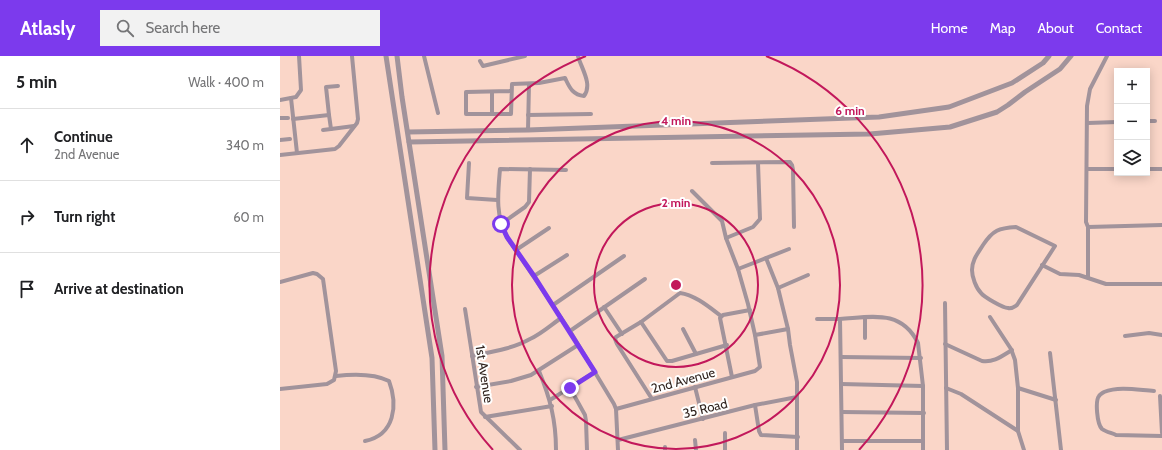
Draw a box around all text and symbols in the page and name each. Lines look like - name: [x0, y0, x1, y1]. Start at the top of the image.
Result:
- search box: [100, 10, 380, 46]
- text: Atlasly: [20, 17, 76, 40]
- icon: search: [114, 17, 136, 39]
- text: Search here: [146, 19, 220, 37]
- text: Home: [931, 19, 968, 37]
- text: Map: [990, 19, 1015, 37]
- text: About: [1037, 19, 1074, 37]
- text: Contact: [1096, 19, 1142, 37]
- map controls: [1114, 68, 1150, 176]
- button: +: [1114, 68, 1150, 104]
- text: 5 min: [16, 72, 57, 92]
- text: Walk · 400 m: [188, 74, 264, 90]
- text: 6 min: [835, 103, 865, 118]
- button: −: [1114, 104, 1150, 140]
- text: 4 min: [661, 113, 691, 128]
- text: Continue: [54, 128, 113, 146]
- icon: ahead: [16, 134, 38, 156]
- text: 340 m: [226, 137, 264, 153]
- button: layers: [1114, 140, 1150, 176]
- text: 2nd Avenue: [54, 146, 119, 162]
- text: 2 min: [662, 195, 690, 210]
- icon: right: [16, 206, 38, 228]
- text: Turn right: [54, 208, 115, 226]
- text: 60 m: [233, 209, 264, 225]
- route start: [492, 215, 510, 233]
- icon: arrive: [16, 278, 38, 300]
- centre of rings: [669, 278, 683, 292]
- text: Arrive at destination: [54, 280, 184, 298]
- street label: 1st Avenue: [473, 344, 498, 404]
- street label: 2nd Avenue: [649, 364, 717, 396]
- route end: [561, 379, 579, 397]
- street label: 35 Road: [681, 395, 729, 421]

